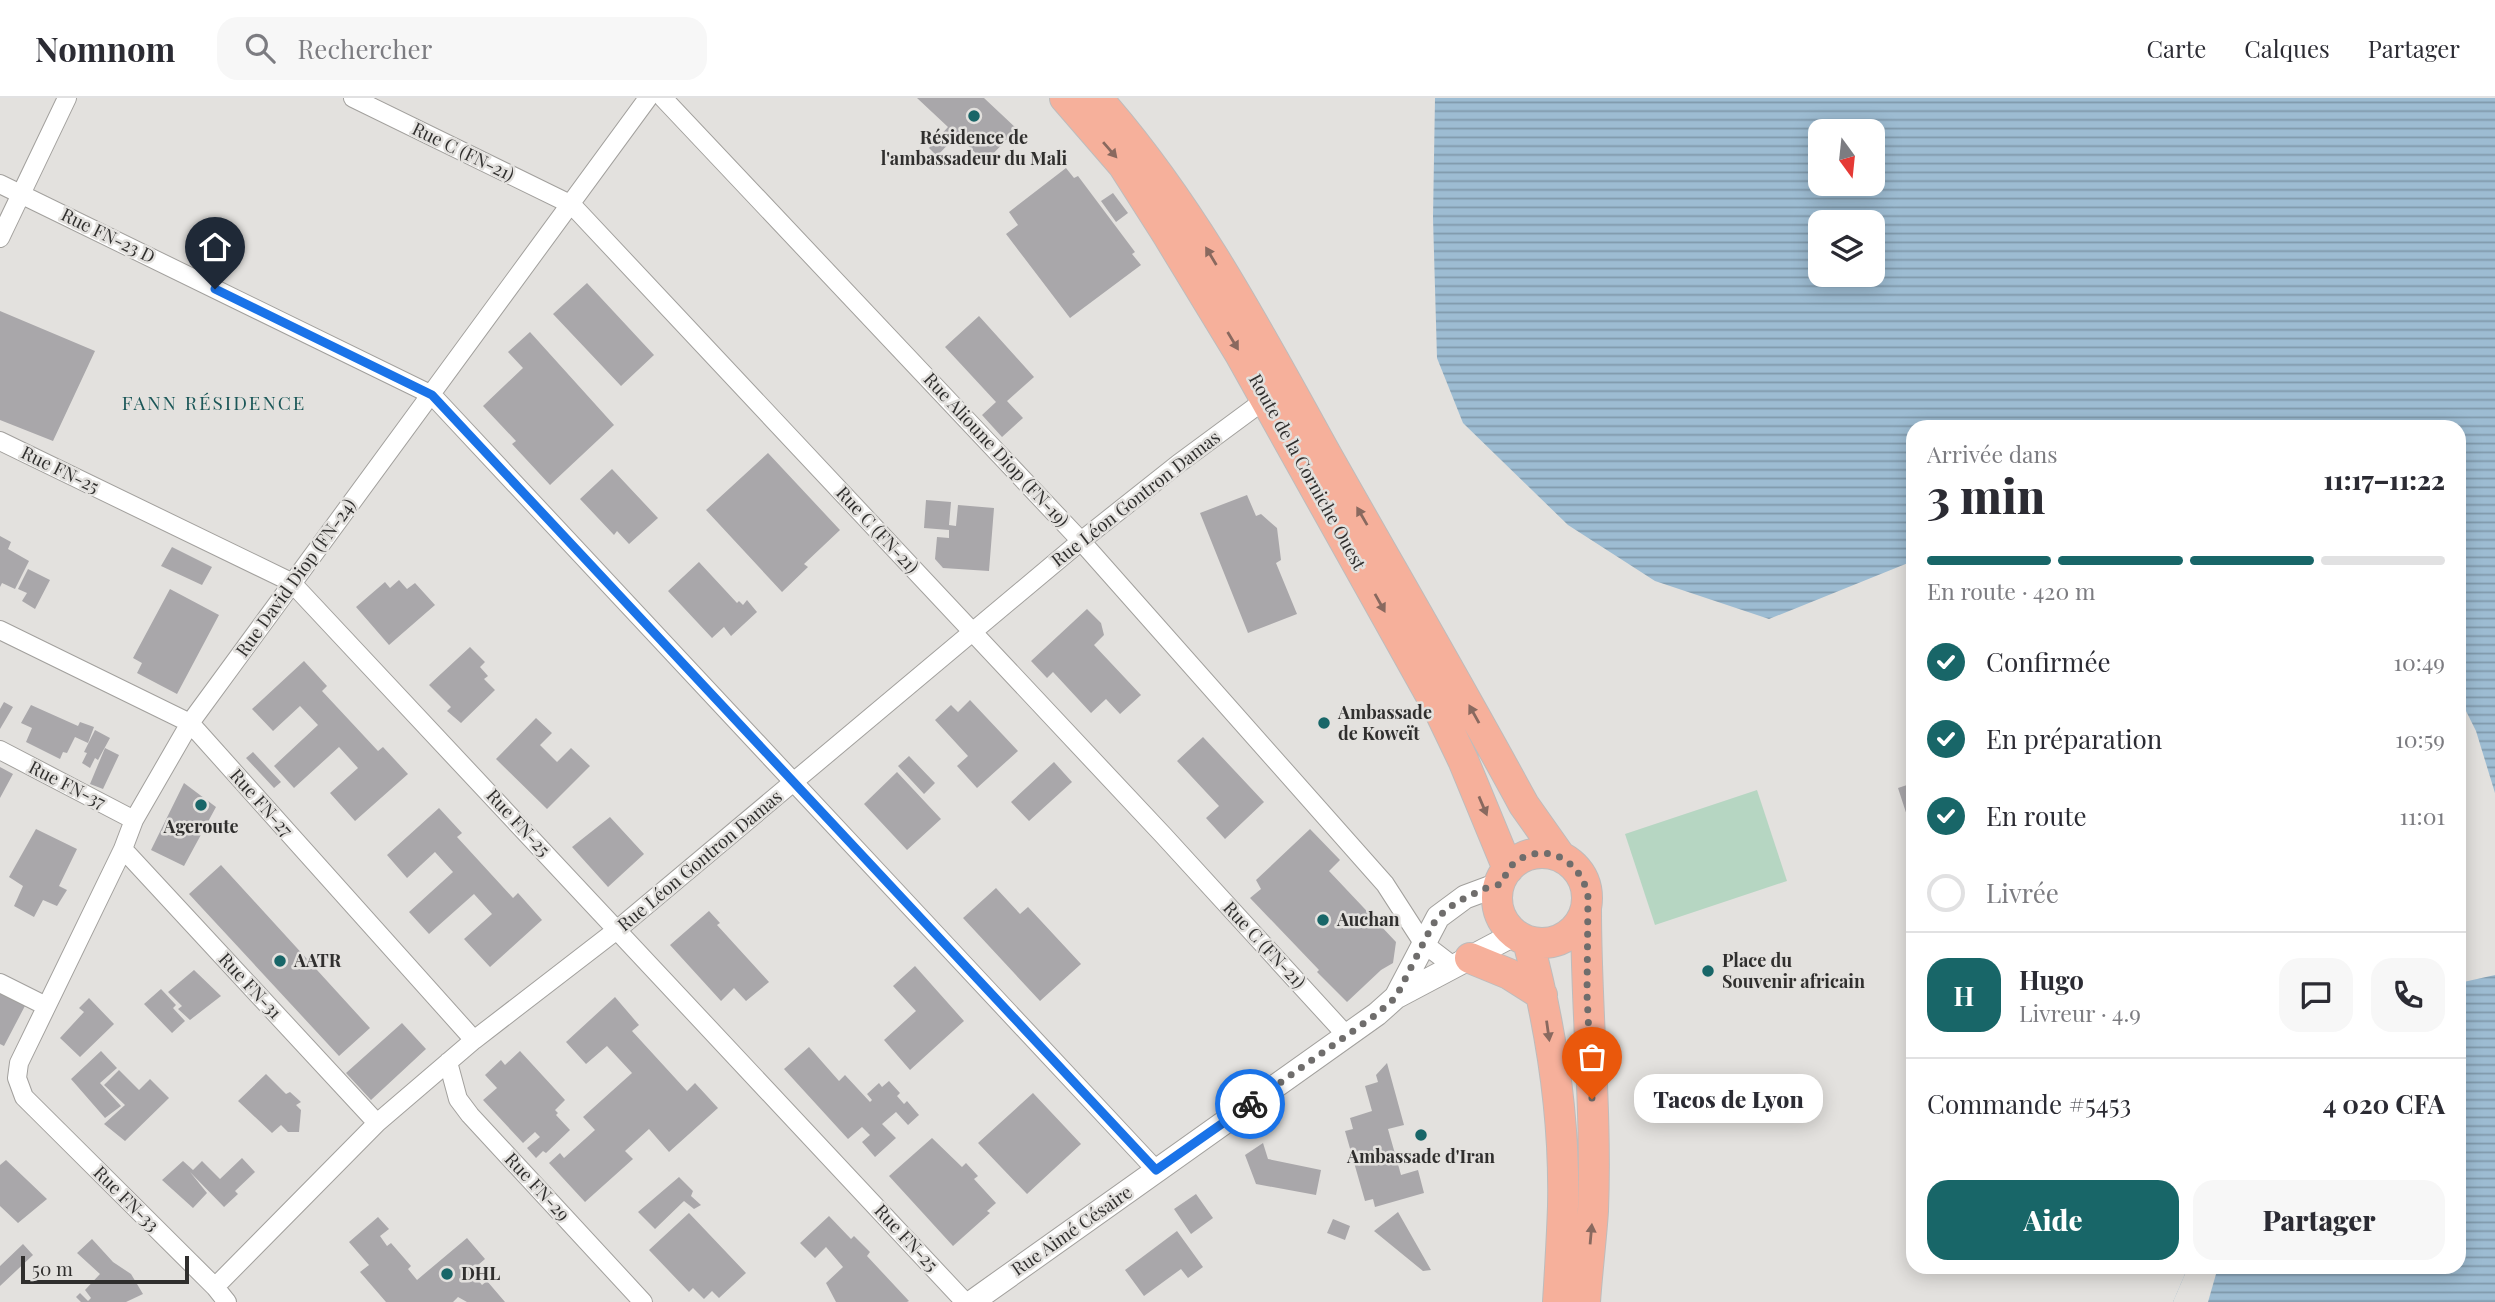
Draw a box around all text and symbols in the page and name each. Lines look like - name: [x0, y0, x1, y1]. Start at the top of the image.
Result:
- search box: [217, 17, 707, 80]
- text: Nomnom: [35, 26, 175, 70]
- icon: search: [241, 29, 279, 67]
- text: Rechercher: [297, 31, 432, 66]
- text: Carte: [2147, 32, 2206, 64]
- text: Calques: [2244, 32, 2330, 64]
- text: Partager: [2368, 32, 2460, 64]
- marker: Résidence de l'ambassadeur du Mali: [966, 108, 982, 124]
- street label: Rue C (FN-21): [409, 116, 518, 186]
- north arrow: [1808, 119, 1885, 196]
- map controls: [1808, 119, 1885, 287]
- place label: Résidence de l'ambassadeur du Mali: [881, 125, 1068, 170]
- one-way arrow: [1102, 141, 1117, 158]
- street label: Rue FN-23 D: [57, 202, 159, 268]
- button: layers: [1808, 210, 1885, 287]
- pin: [185, 217, 245, 289]
- icon: home: [196, 228, 234, 266]
- one-way arrow: [1205, 246, 1218, 265]
- one-way arrow: [1226, 331, 1239, 351]
- street label: Rue Alioune Diop (FN-19): [919, 367, 1075, 532]
- street label: Route de la Corniche Ouest: [1244, 369, 1372, 574]
- district label: FANN RÉSIDENCE: [122, 389, 306, 415]
- street label: Rue Léon Gontron Damas: [1046, 425, 1225, 572]
- text: Arrivée dans: [1927, 438, 2058, 469]
- street label: Rue FN-25: [18, 440, 103, 498]
- text: 11:17–11:22: [2323, 462, 2445, 497]
- text: 3 min: [1927, 464, 2045, 526]
- street label: Rue C (FN-21): [831, 481, 924, 578]
- street label: Rue David Diop (FN-24): [230, 494, 361, 661]
- one-way arrow: [1356, 507, 1368, 526]
- text: En route · 420 m: [1927, 575, 2095, 606]
- one-way arrow: [1374, 594, 1386, 613]
- icon: check: [1927, 643, 1965, 681]
- text: Confirmée: [1986, 644, 2111, 679]
- text: 10:49: [2394, 646, 2445, 677]
- place label: Ambassade de Koweït: [1337, 700, 1432, 745]
- one-way arrow: [1468, 705, 1480, 724]
- marker: Ambassade de Koweït: [1316, 715, 1332, 731]
- icon: check: [1927, 720, 1965, 758]
- text: En préparation: [1986, 721, 2162, 756]
- text: 10:59: [2395, 723, 2445, 754]
- street label: Rue FN-37: [25, 755, 110, 814]
- street label: Rue FN-27: [225, 763, 299, 842]
- street label: Rue FN-25: [481, 784, 556, 861]
- street label: Rue Léon Gontron Damas: [612, 784, 787, 936]
- one-way arrow: [1477, 796, 1489, 816]
- marker: Ageroute: [193, 797, 209, 813]
- icon: check: [1927, 797, 1965, 835]
- text: En route: [1986, 798, 2087, 833]
- text: 11:01: [2400, 800, 2445, 831]
- place label: Ageroute: [162, 814, 239, 838]
- text: Livrée: [1986, 875, 2059, 910]
- street label: Rue C (FN-21): [1218, 896, 1311, 993]
- place label: Auchan: [1336, 907, 1400, 931]
- marker: Auchan: [1315, 912, 1331, 928]
- street label: Rue FN-31: [214, 947, 288, 1024]
- place label: AATR: [293, 948, 342, 972]
- place label: Place du Souvenir africain: [1722, 948, 1865, 993]
- marker: AATR: [272, 953, 288, 969]
- button: chat: [2279, 958, 2353, 1032]
- button: phone: [2371, 958, 2445, 1032]
- text: Hugo: [2019, 962, 2084, 997]
- marker: Place du Souvenir africain: [1700, 963, 1716, 979]
- text: H: [1954, 978, 1974, 1013]
- text: Livreur · 4.9: [2019, 997, 2141, 1028]
- one-way arrow: [1543, 1020, 1554, 1042]
- pin: [1562, 1027, 1622, 1099]
- icon: bag: [1573, 1038, 1611, 1076]
- courier: [1215, 1069, 1285, 1139]
- callout: Tacos de Lyon: [1634, 1074, 1823, 1124]
- text: Tacos de Lyon: [1653, 1083, 1804, 1114]
- icon: bike: [1231, 1085, 1269, 1123]
- text: Commande #5453: [1927, 1086, 2131, 1121]
- text: 4 020 CFA: [2323, 1086, 2445, 1121]
- marker: Ambassade d'Iran: [1413, 1127, 1429, 1143]
- place label: Ambassade d'Iran: [1346, 1144, 1495, 1168]
- street label: Rue FN-29: [500, 1147, 576, 1226]
- street label: Rue FN-33: [89, 1160, 165, 1236]
- street label: Rue Aimé Césaire: [1006, 1180, 1136, 1281]
- button: Aide: [1927, 1180, 2179, 1260]
- button: Partager: [2193, 1180, 2445, 1260]
- street label: Rue FN-25: [869, 1199, 944, 1276]
- one-way arrow: [1586, 1223, 1597, 1245]
- scale bar: [21, 1253, 189, 1285]
- text: 50 m: [32, 1255, 73, 1281]
- place label: DHL: [461, 1261, 500, 1285]
- marker: DHL: [439, 1266, 455, 1282]

